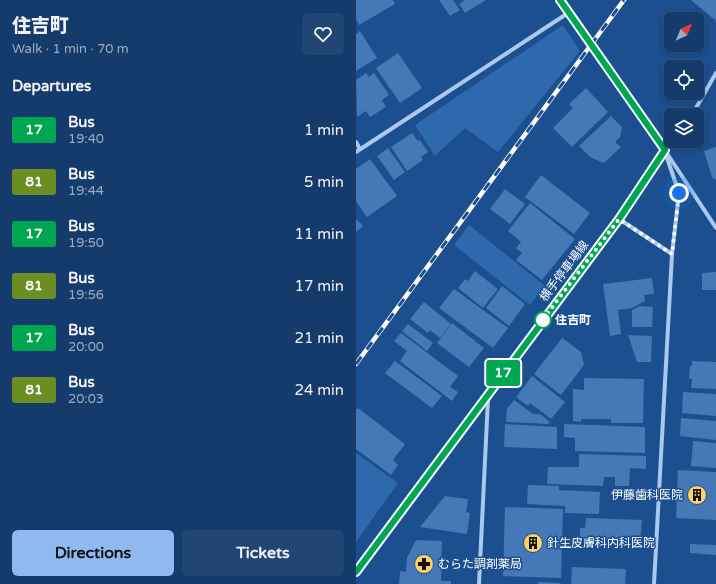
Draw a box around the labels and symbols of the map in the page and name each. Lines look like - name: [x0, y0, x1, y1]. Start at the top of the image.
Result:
- north arrow: [664, 12, 704, 52]
- your location: [669, 183, 689, 203]
- street label: 横手停車場線: [537, 238, 591, 304]
- marker: 住吉町: [534, 311, 552, 329]
- place label: 住吉町: [555, 313, 591, 327]
- line badge: 17: [485, 360, 521, 386]
- building icon: 伊藤歯科医院: [686, 484, 708, 506]
- place label: 伊藤歯科医院: [611, 488, 683, 502]
- building icon: 針生皮膚科内科医院: [522, 532, 544, 554]
- place label: 針生皮膚科内科医院: [547, 536, 655, 550]
- pharmacy icon: むらた調剤薬局: [413, 553, 435, 575]
- place label: むらた調剤薬局: [438, 557, 522, 571]

